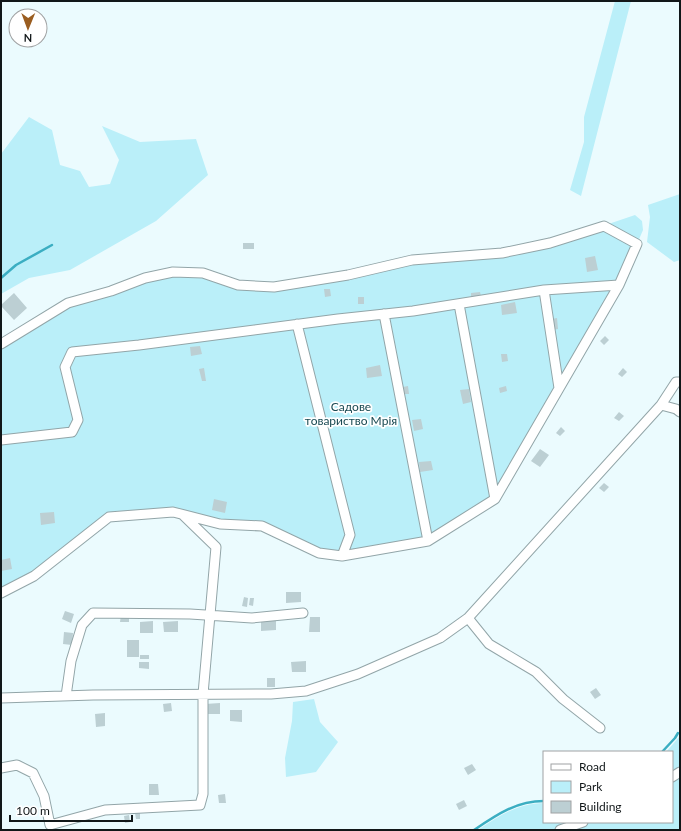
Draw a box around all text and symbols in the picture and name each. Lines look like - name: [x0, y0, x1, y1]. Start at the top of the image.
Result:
- north arrow: [8, 8, 48, 48]
- text: N: [23, 32, 32, 45]
- park label: Садове товариство Мрія: [305, 399, 397, 428]
- legend: [543, 751, 673, 823]
- text: Road: [579, 759, 606, 774]
- text: Park: [579, 779, 603, 794]
- scale bar: [10, 797, 132, 823]
- text: Building: [579, 799, 622, 814]
- text: 100 m: [16, 803, 50, 818]

